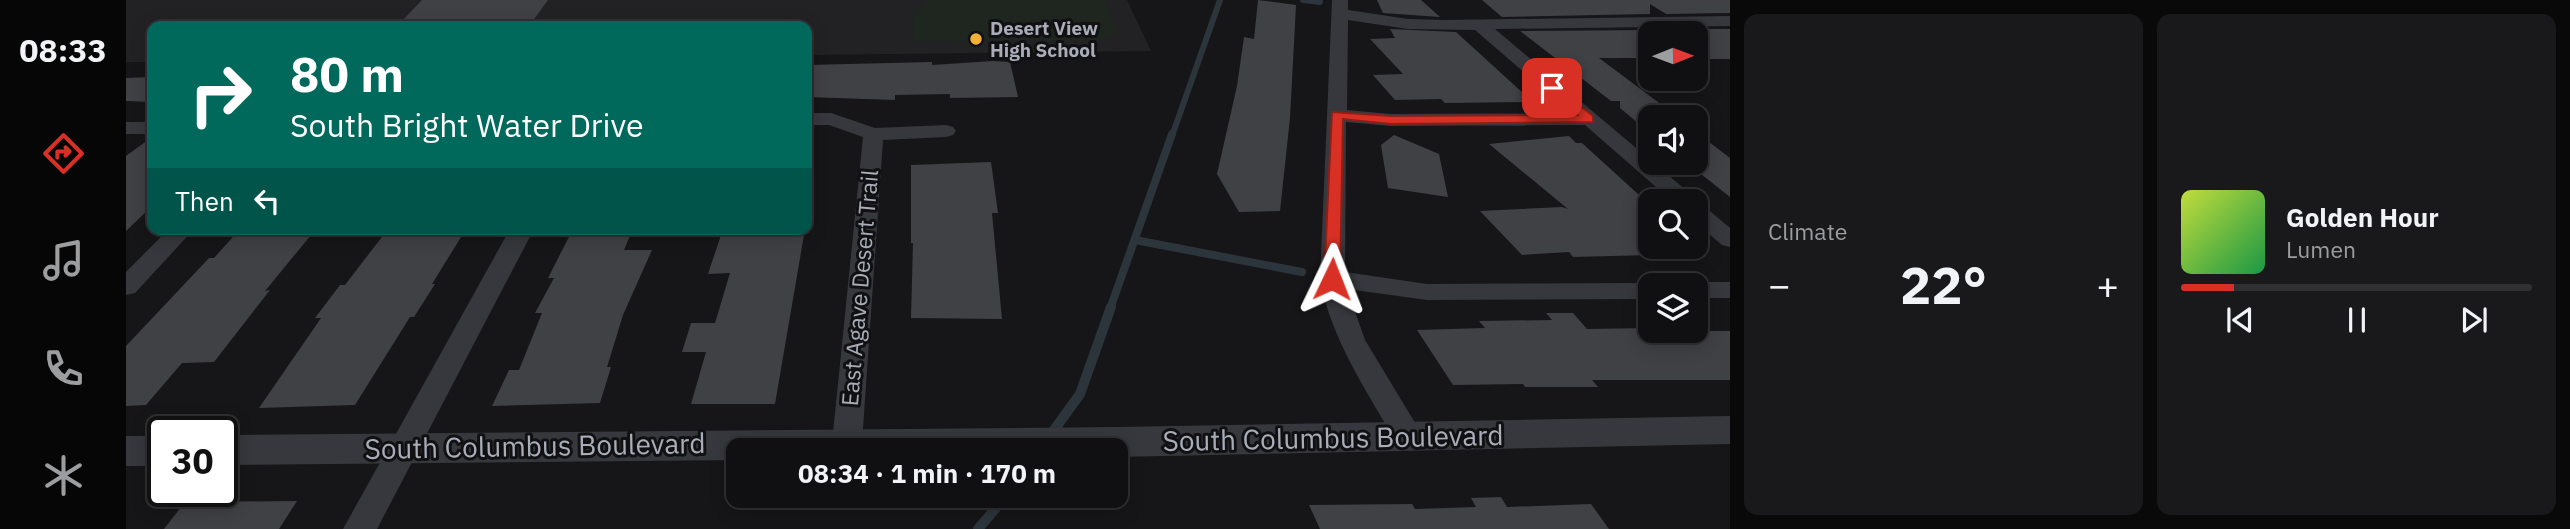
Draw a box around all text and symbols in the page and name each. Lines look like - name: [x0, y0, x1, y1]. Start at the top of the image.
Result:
- place label: Desert View High School: [990, 16, 1098, 62]
- north arrow: [1638, 21, 1708, 91]
- map controls: [1638, 21, 1708, 343]
- text: 08:33: [19, 29, 107, 71]
- marker: Desert View High School: [968, 31, 984, 47]
- text: 80 m: [290, 42, 404, 105]
- icon: right: [175, 49, 266, 140]
- pin: [1522, 58, 1582, 118]
- icon: arrive: [1533, 69, 1571, 107]
- text: South Bright Water Drive: [290, 104, 644, 146]
- button: sound: [1638, 105, 1708, 175]
- icon: directions: [39, 129, 88, 178]
- street label: East Agave Desert Trail: [834, 169, 884, 407]
- icon: left: [248, 182, 286, 220]
- text: Then: [175, 184, 234, 218]
- button: search: [1638, 189, 1708, 259]
- text: Golden Hour: [2286, 200, 2439, 234]
- text: Climate: [1768, 216, 1847, 246]
- text: Lumen: [2286, 234, 2356, 264]
- icon: music: [39, 236, 88, 285]
- position arrow: [1295, 242, 1369, 316]
- text: 22°: [1900, 251, 1987, 318]
- text: −: [1768, 260, 1791, 309]
- text: +: [2096, 260, 2119, 309]
- button: layers: [1638, 273, 1708, 343]
- icon: previous: [2221, 301, 2259, 339]
- icon: pause: [2338, 301, 2376, 339]
- icon: next: [2455, 301, 2493, 339]
- icon: phone: [39, 344, 88, 393]
- speed limit sign: 30: [147, 416, 238, 507]
- street label: South Columbus Boulevard: [1162, 416, 1504, 459]
- street label: South Columbus Boulevard: [364, 424, 706, 467]
- icon: climate: [39, 451, 88, 500]
- text: 08:34 · 1 min · 170 m: [798, 456, 1056, 490]

